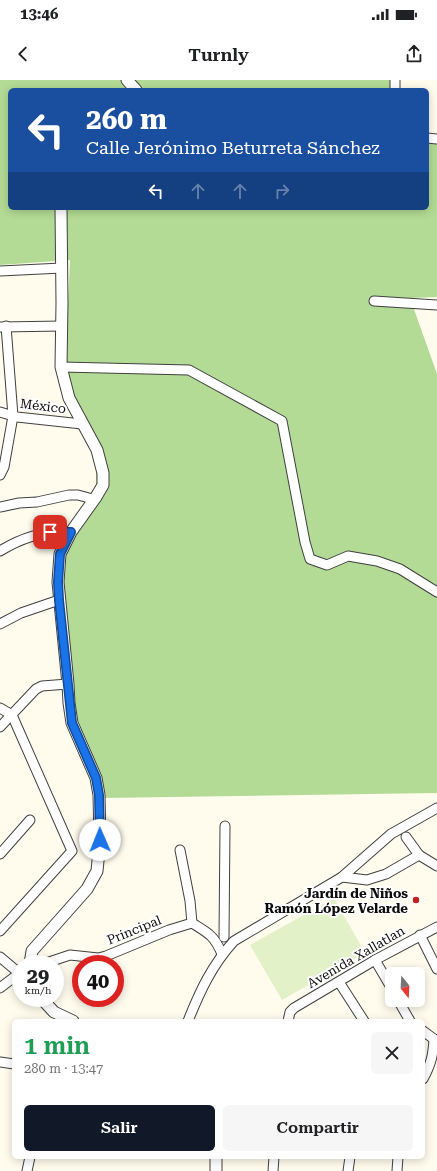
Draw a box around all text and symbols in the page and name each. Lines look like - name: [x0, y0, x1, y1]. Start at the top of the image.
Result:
- text: 13:46: [20, 5, 58, 23]
- icon: back: [12, 43, 34, 65]
- icon: share: [403, 43, 425, 65]
- text: Turnly: [188, 44, 249, 65]
- text: 260 m: [86, 103, 167, 136]
- icon: left: [20, 104, 72, 156]
- text: Calle Jerónimo Beturreta Sánchez: [86, 137, 380, 158]
- icon: left: [145, 180, 167, 202]
- icon: ahead: [187, 180, 209, 202]
- icon: ahead: [229, 180, 251, 202]
- icon: right: [271, 180, 293, 202]
- street label: México: [19, 396, 67, 416]
- pin: [33, 515, 67, 549]
- icon: arrive: [39, 521, 61, 543]
- position arrow: [79, 819, 121, 861]
- place label: Jardín de Niños Ramón López Velarde: [265, 886, 408, 916]
- marker: Jardín de Niños Ramón López Velarde: [411, 895, 421, 905]
- street label: Principal: [105, 912, 163, 948]
- street label: Avenida Xallatlan: [305, 923, 408, 991]
- speed limit sign: 40: [72, 955, 124, 1007]
- text: 29: [27, 964, 49, 988]
- north arrow: [385, 967, 425, 1007]
- map controls: [385, 967, 425, 1007]
- text: km/h: [25, 985, 51, 996]
- text: 1 min: [24, 1032, 90, 1060]
- button: close: [371, 1032, 413, 1074]
- text: 280 m · 13:47: [24, 1061, 103, 1076]
- button: Salir: [24, 1105, 215, 1151]
- button: Compartir: [223, 1105, 413, 1151]

